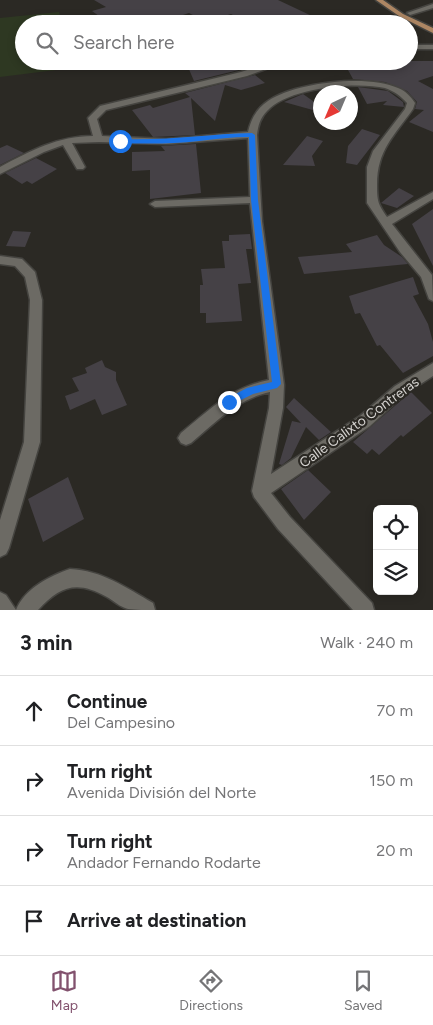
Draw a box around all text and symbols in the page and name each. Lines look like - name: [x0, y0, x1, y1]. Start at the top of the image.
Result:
- search box: [15, 15, 418, 70]
- icon: search: [33, 29, 61, 57]
- text: Search here: [73, 31, 175, 54]
- north arrow: [313, 85, 358, 130]
- route start: [109, 130, 132, 153]
- street label: Calle Calixto Contreras: [296, 373, 422, 471]
- route end: [218, 391, 241, 414]
- map controls: [373, 505, 418, 595]
- button: locate: [373, 505, 418, 550]
- button: layers: [373, 550, 418, 595]
- text: 3 min: [20, 630, 72, 655]
- text: Walk · 240 m: [320, 633, 413, 652]
- text: Continue: [67, 690, 147, 713]
- icon: ahead: [20, 697, 48, 725]
- text: 70 m: [377, 701, 413, 720]
- text: Del Campesino: [67, 713, 175, 732]
- text: Turn right: [67, 760, 153, 783]
- icon: right: [20, 767, 48, 795]
- text: 150 m: [369, 771, 413, 790]
- text: Avenida División del Norte: [67, 783, 256, 802]
- text: Turn right: [67, 830, 153, 853]
- icon: right: [20, 837, 48, 865]
- text: 20 m: [376, 841, 413, 860]
- text: Andador Fernando Rodarte: [67, 853, 261, 872]
- icon: arrive: [20, 907, 48, 935]
- text: Arrive at destination: [67, 909, 246, 932]
- tab: Map: [50, 967, 78, 1014]
- tab: Directions: [179, 967, 243, 1014]
- tab: Saved: [344, 967, 383, 1014]

